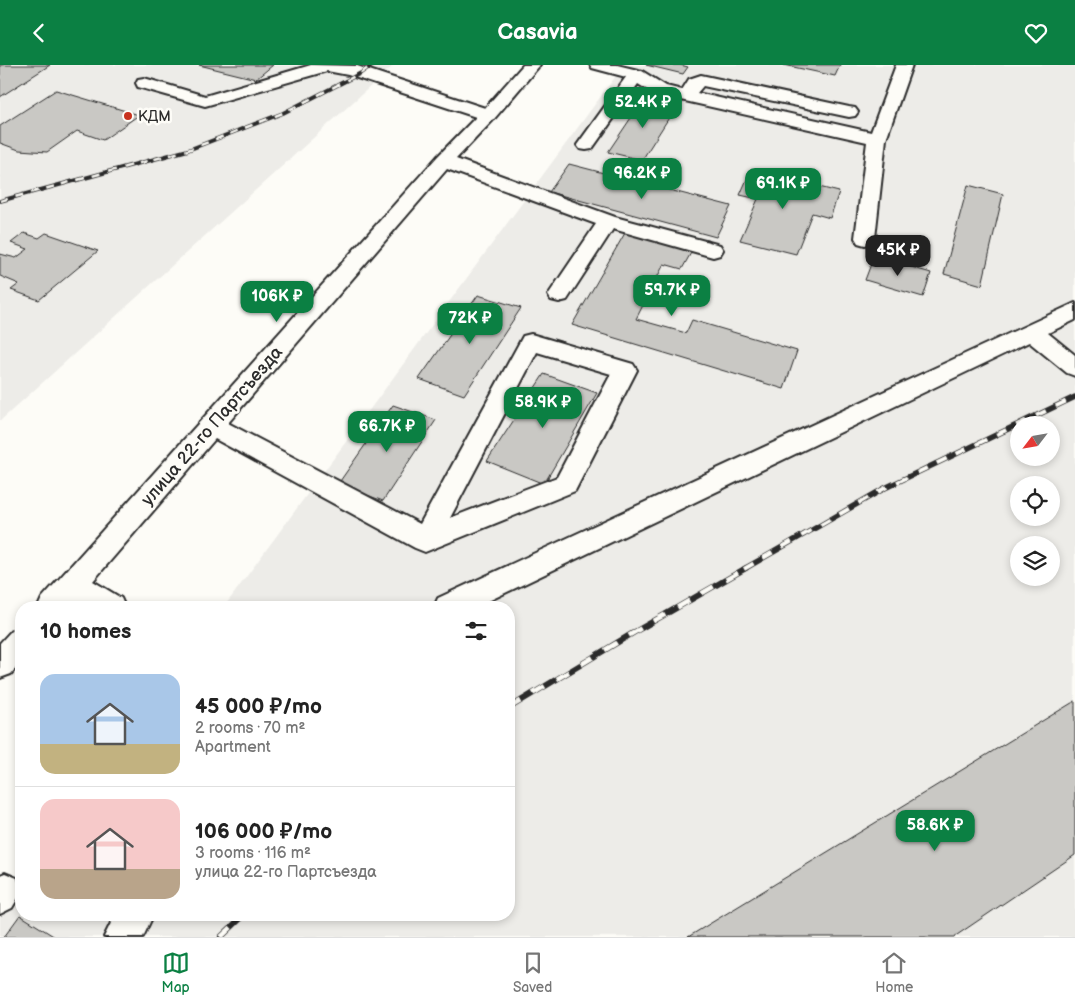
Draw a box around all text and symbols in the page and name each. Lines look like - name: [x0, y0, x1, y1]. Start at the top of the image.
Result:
- icon: back: [25, 19, 53, 47]
- text: Casavia: [497, 19, 578, 46]
- icon: heart: [1022, 19, 1050, 47]
- pin: 52.4K ₽: [597, 87, 689, 129]
- text: 52.4K ₽: [615, 93, 671, 112]
- place label: КДМ: [138, 107, 171, 126]
- marker: КДМ: [122, 110, 134, 122]
- pin: 96.2K ₽: [596, 157, 688, 200]
- text: 96.2K ₽: [614, 164, 670, 183]
- pin: 69.1K ₽: [737, 167, 829, 210]
- text: 69.1K ₽: [756, 174, 810, 193]
- pin: 45K ₽: [863, 235, 933, 277]
- text: 45K ₽: [876, 241, 920, 260]
- pin: 59.7K ₽: [626, 275, 718, 317]
- pin: 106K ₽: [236, 281, 318, 323]
- text: 59.7K ₽: [644, 281, 700, 300]
- text: 106K ₽: [252, 287, 302, 306]
- pin: 72K ₽: [435, 303, 505, 345]
- text: 72K ₽: [449, 309, 491, 328]
- street label: улица 22-го Партсъезда: [137, 342, 287, 510]
- pin: 58.9K ₽: [497, 387, 589, 429]
- text: 58.9K ₽: [515, 393, 571, 412]
- pin: 66.7K ₽: [341, 411, 433, 453]
- north arrow: [1010, 416, 1060, 466]
- map controls: [1010, 416, 1060, 586]
- text: 66.7K ₽: [359, 417, 415, 436]
- button: locate: [1010, 476, 1060, 526]
- button: layers: [1010, 536, 1060, 586]
- icon: filters: [462, 617, 490, 645]
- text: 10 homes: [40, 619, 131, 644]
- icon: home: [80, 694, 140, 754]
- text: 45 000 ₽/mo: [195, 694, 322, 719]
- text: 2 rooms · 70 m²: [195, 719, 305, 738]
- text: Apartment: [195, 738, 271, 757]
- pin: 58.6K ₽: [889, 809, 981, 852]
- text: 58.6K ₽: [907, 816, 963, 835]
- icon: home: [80, 819, 140, 879]
- text: 106 000 ₽/mo: [195, 819, 332, 844]
- text: 3 rooms · 116 m²: [195, 844, 311, 863]
- text: улица 22-го Партсъезда: [195, 863, 377, 882]
- tab: Map: [162, 949, 190, 996]
- tab: Saved: [513, 949, 552, 996]
- tab: Home: [875, 949, 913, 996]

